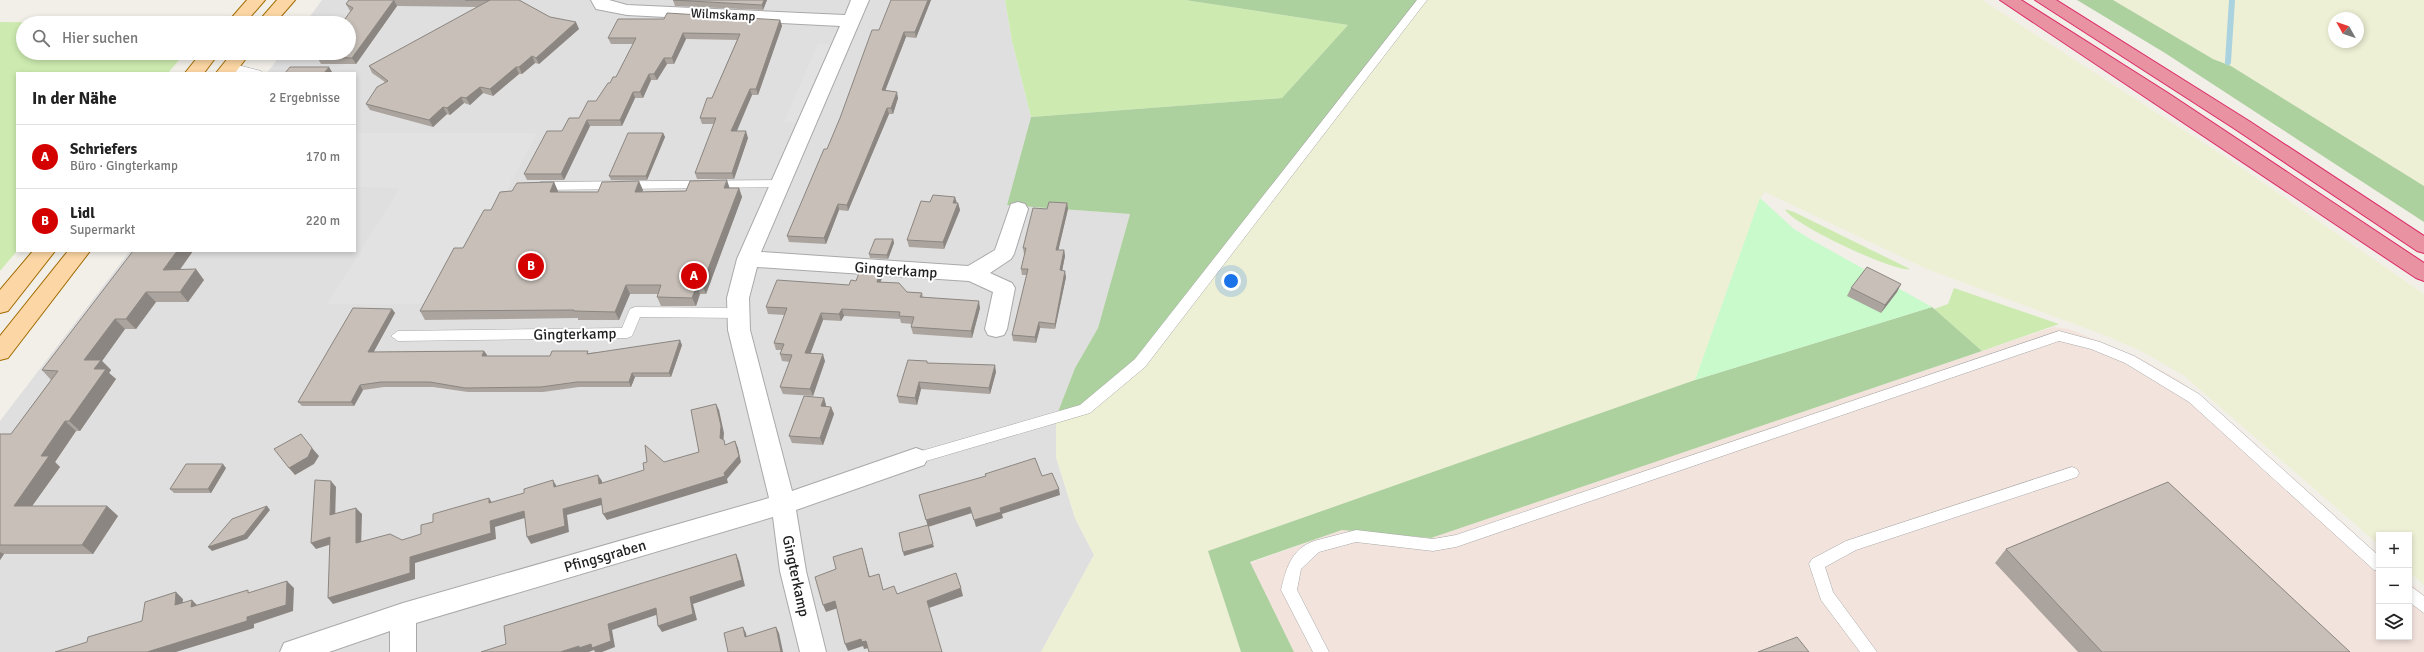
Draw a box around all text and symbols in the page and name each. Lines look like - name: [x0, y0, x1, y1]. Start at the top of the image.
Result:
- street label: Wilmskamp: [690, 5, 756, 25]
- north arrow: [2328, 12, 2364, 48]
- search box: [16, 16, 356, 60]
- icon: search: [30, 27, 52, 49]
- text: Hier suchen: [62, 29, 138, 47]
- text: In der Nähe: [32, 88, 117, 109]
- text: 2 Ergebnisse: [269, 90, 340, 106]
- text: Schriefers: [70, 140, 137, 158]
- text: A: [41, 149, 49, 165]
- text: 170 m: [306, 149, 340, 165]
- text: Büro · Gingterkamp: [70, 158, 178, 174]
- text: Lidl: [70, 204, 95, 222]
- text: B: [41, 213, 49, 229]
- text: 220 m: [306, 213, 340, 229]
- text: Supermarkt: [70, 222, 135, 238]
- pin: B: [518, 251, 544, 281]
- street label: Gingterkamp: [854, 258, 938, 282]
- pin: A: [681, 261, 707, 291]
- your location: [1221, 271, 1241, 291]
- street label: Gingterkamp: [533, 324, 617, 344]
- map controls: [2376, 532, 2412, 640]
- button: +: [2376, 532, 2412, 568]
- street label: Gingterkamp: [779, 534, 813, 618]
- street label: Pfingsgraben: [562, 536, 648, 576]
- button: −: [2376, 568, 2412, 604]
- button: layers: [2376, 604, 2412, 640]

